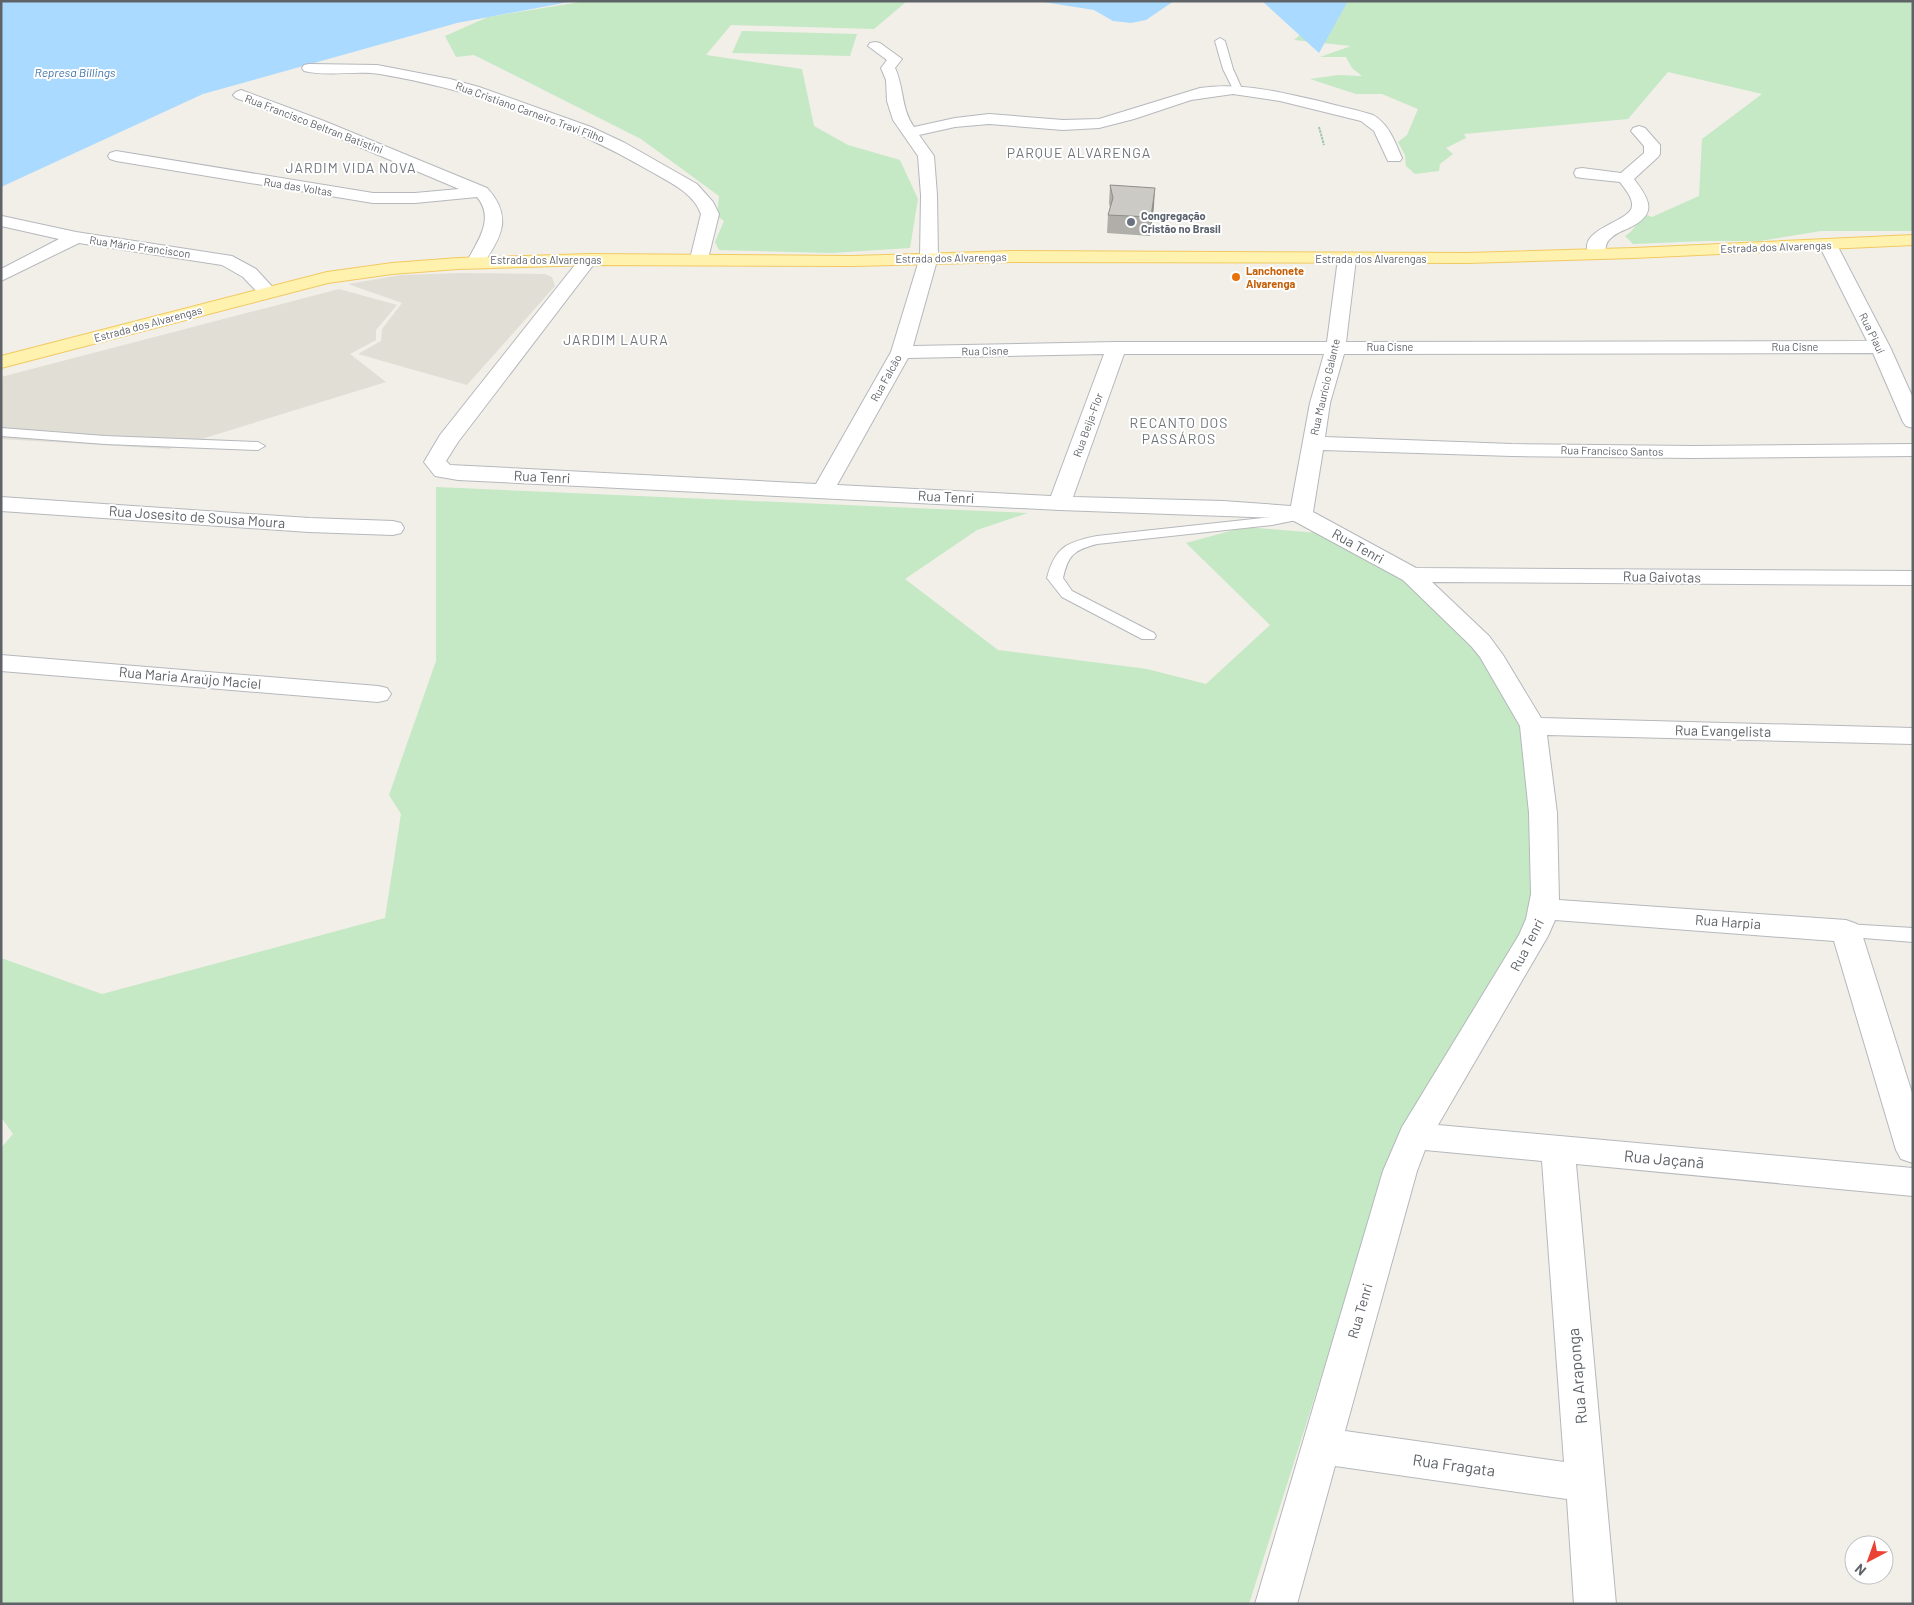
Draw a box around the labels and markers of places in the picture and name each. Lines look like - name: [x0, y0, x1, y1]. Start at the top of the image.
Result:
- place label: Congregação Cristão no Brasil: [1141, 209, 1221, 235]
- marker: Congregação Cristão no Brasil: [1125, 216, 1137, 228]
- place label: Lanchonete Alvarenga: [1246, 264, 1304, 290]
- marker: Lanchonete Alvarenga: [1230, 271, 1242, 283]

